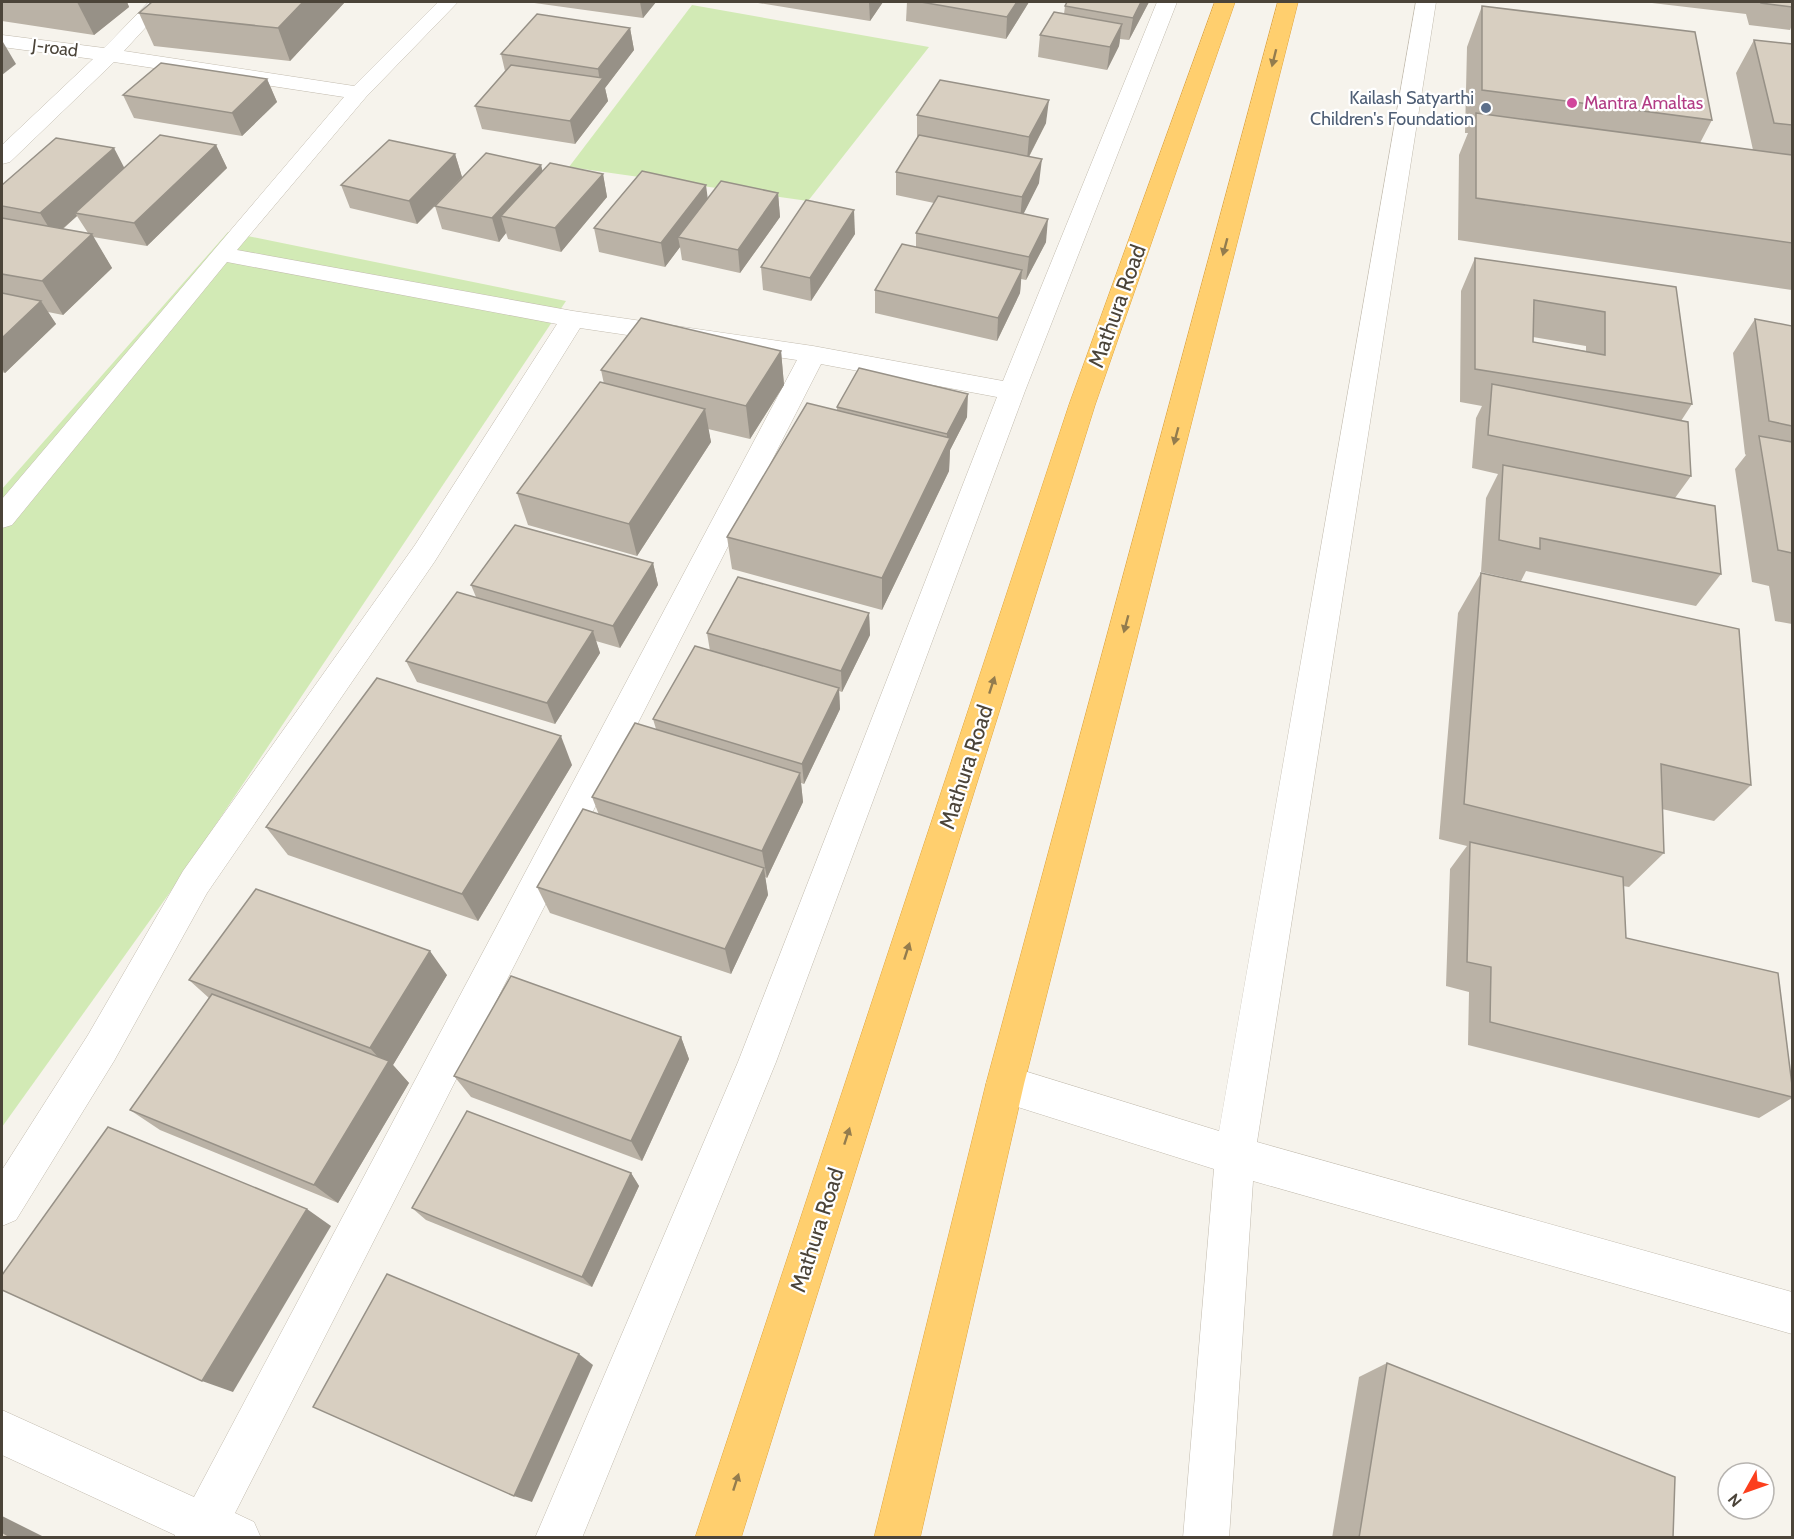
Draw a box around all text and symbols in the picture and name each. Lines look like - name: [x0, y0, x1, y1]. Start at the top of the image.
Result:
- street label: J-road: [30, 34, 79, 62]
- one-way arrow: [1269, 49, 1279, 67]
- place label: Kailash Satyarthi Children's Foundation: [1310, 87, 1474, 130]
- place label: Mantra Amaltas: [1584, 92, 1703, 114]
- marker: Mantra Amaltas: [1565, 96, 1579, 110]
- marker: Kailash Satyarthi Children's Foundation: [1479, 101, 1493, 115]
- one-way arrow: [1220, 238, 1230, 256]
- street label: Mathura Road: [1082, 241, 1152, 371]
- one-way arrow: [1170, 426, 1180, 445]
- one-way arrow: [1121, 615, 1131, 633]
- one-way arrow: [988, 676, 997, 694]
- street label: Mathura Road: [933, 701, 999, 833]
- one-way arrow: [903, 942, 912, 960]
- one-way arrow: [843, 1127, 852, 1145]
- street label: Mathura Road: [784, 1164, 850, 1296]
- north arrow: [1716, 1461, 1776, 1521]
- one-way arrow: [732, 1473, 741, 1491]
- text: N: [1724, 1490, 1746, 1511]

